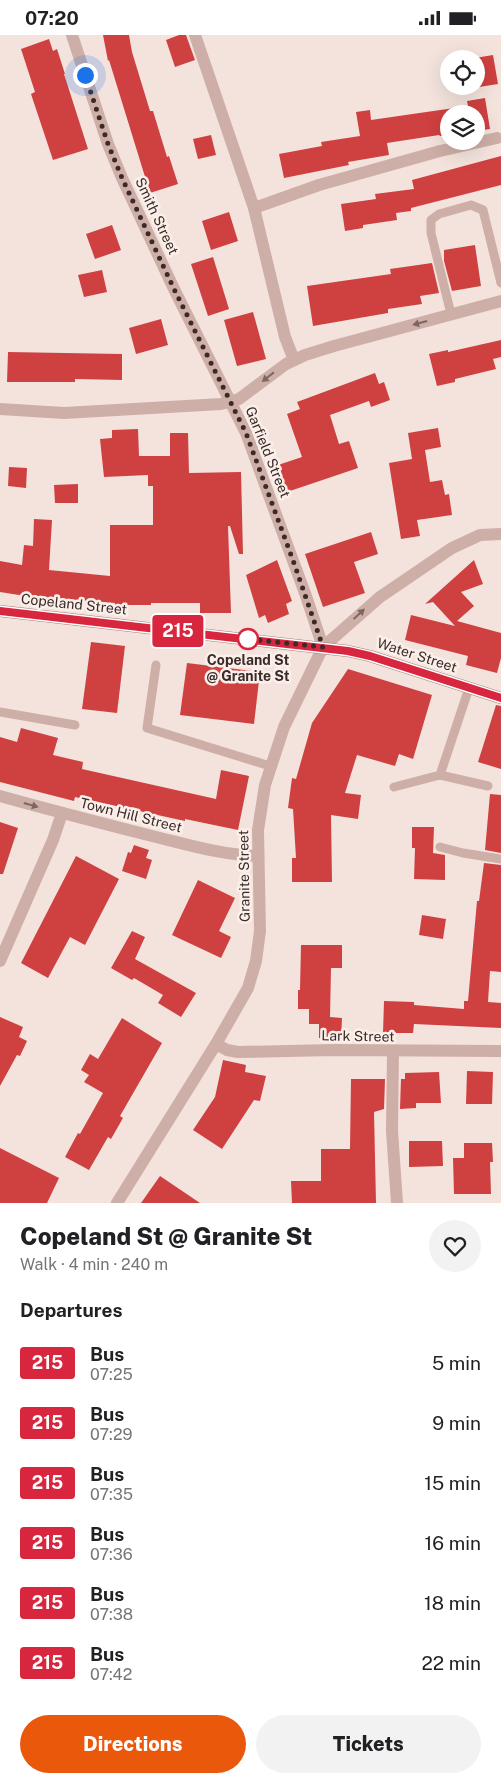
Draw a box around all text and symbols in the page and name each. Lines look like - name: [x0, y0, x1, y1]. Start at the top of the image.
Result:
- text: 07:20: [25, 7, 79, 29]
- map controls: [440, 50, 485, 150]
- button: locate: [440, 50, 485, 95]
- your location: [73, 63, 98, 88]
- button: layers: [440, 105, 485, 150]
- street label: Smith Street: [132, 175, 182, 257]
- one-way arrow: [413, 319, 428, 327]
- one-way arrow: [262, 372, 275, 383]
- street label: Garfield Street: [242, 404, 294, 500]
- street label: Copeland Street: [20, 590, 128, 618]
- one-way arrow: [353, 608, 365, 620]
- line badge: 215: [149, 615, 207, 647]
- text: 215: [162, 620, 194, 641]
- marker: Copeland St @ Granite St: [237, 628, 259, 650]
- street label: Water Street: [375, 635, 459, 675]
- place label: Copeland St @ Granite St: [207, 652, 290, 684]
- street label: Town Hill Street: [78, 795, 184, 835]
- one-way arrow: [24, 801, 39, 809]
- street label: Granite Street: [235, 830, 253, 922]
- street label: Lark Street: [321, 1027, 395, 1045]
- button: heart: [429, 1220, 481, 1272]
- text: Copeland St @ Granite St: [20, 1222, 312, 1250]
- text: Walk · 4 min · 240 m: [20, 1255, 168, 1274]
- text: Departures: [20, 1299, 123, 1321]
- text: Bus: [90, 1343, 124, 1365]
- text: 215: [32, 1352, 63, 1373]
- text: 5 min: [432, 1352, 481, 1374]
- text: 07:25: [90, 1365, 133, 1384]
- text: Bus: [90, 1403, 124, 1425]
- text: 215: [32, 1412, 63, 1433]
- text: 9 min: [432, 1412, 481, 1434]
- text: 07:29: [90, 1425, 133, 1444]
- text: Bus: [90, 1463, 124, 1485]
- text: 215: [32, 1472, 63, 1493]
- text: 15 min: [424, 1472, 481, 1494]
- text: 07:35: [90, 1485, 133, 1504]
- text: Bus: [90, 1523, 124, 1545]
- text: 215: [32, 1532, 63, 1553]
- text: 16 min: [425, 1532, 481, 1554]
- text: 07:36: [90, 1545, 133, 1564]
- text: Bus: [90, 1583, 124, 1605]
- text: 215: [32, 1592, 63, 1613]
- text: 18 min: [424, 1592, 481, 1614]
- text: 07:38: [90, 1605, 133, 1624]
- text: Bus: [90, 1643, 124, 1665]
- text: 215: [32, 1652, 63, 1673]
- text: 22 min: [422, 1652, 481, 1674]
- text: 07:42: [90, 1665, 132, 1684]
- button: Directions: [20, 1715, 246, 1773]
- button: Tickets: [256, 1715, 481, 1773]

